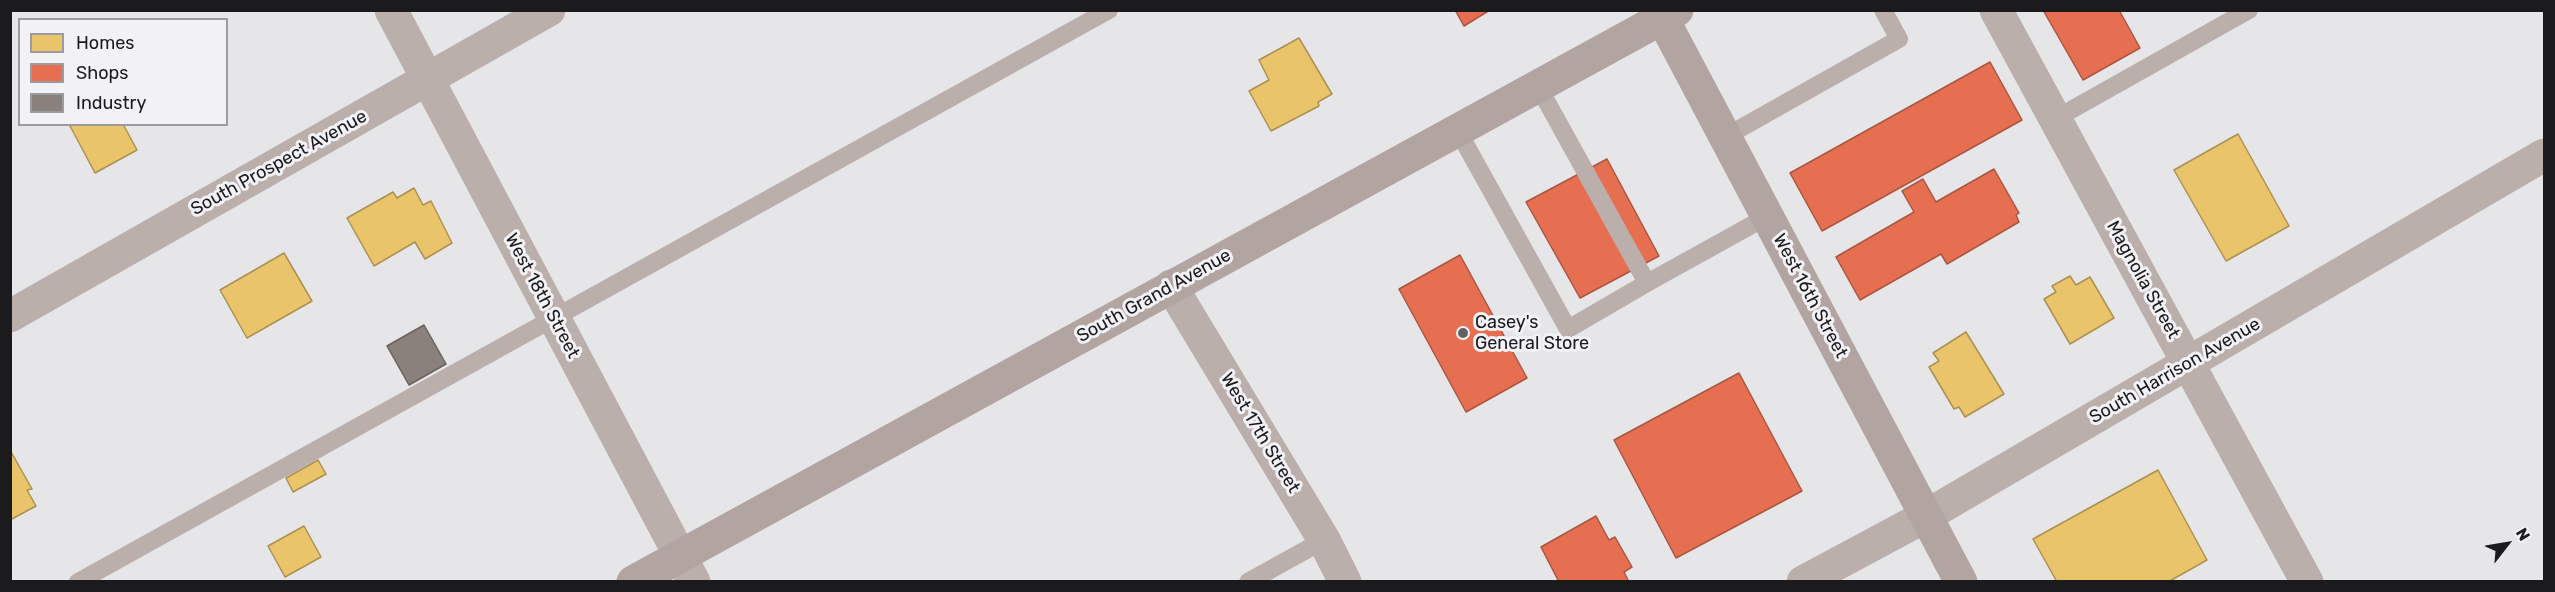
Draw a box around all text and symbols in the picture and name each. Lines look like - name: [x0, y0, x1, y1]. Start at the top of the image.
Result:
- legend: [18, 18, 228, 126]
- text: Homes: [76, 32, 134, 54]
- text: Shops: [76, 62, 128, 84]
- text: Industry: [76, 92, 146, 114]
- street label: South Prospect Avenue: [187, 106, 371, 220]
- street label: Magnolia Street: [2102, 217, 2184, 343]
- street label: West 18th Street: [500, 230, 584, 362]
- street label: West 16th Street: [1768, 230, 1852, 362]
- street label: South Grand Avenue: [1073, 245, 1235, 347]
- place label: Casey's General Store: [1475, 312, 1589, 354]
- street label: South Harrison Avenue: [2086, 313, 2264, 429]
- marker: Casey's General Store: [1456, 326, 1470, 340]
- street label: West 17th Street: [1216, 369, 1304, 497]
- north arrow: [2477, 514, 2537, 574]
- text: N: [2512, 525, 2534, 544]

